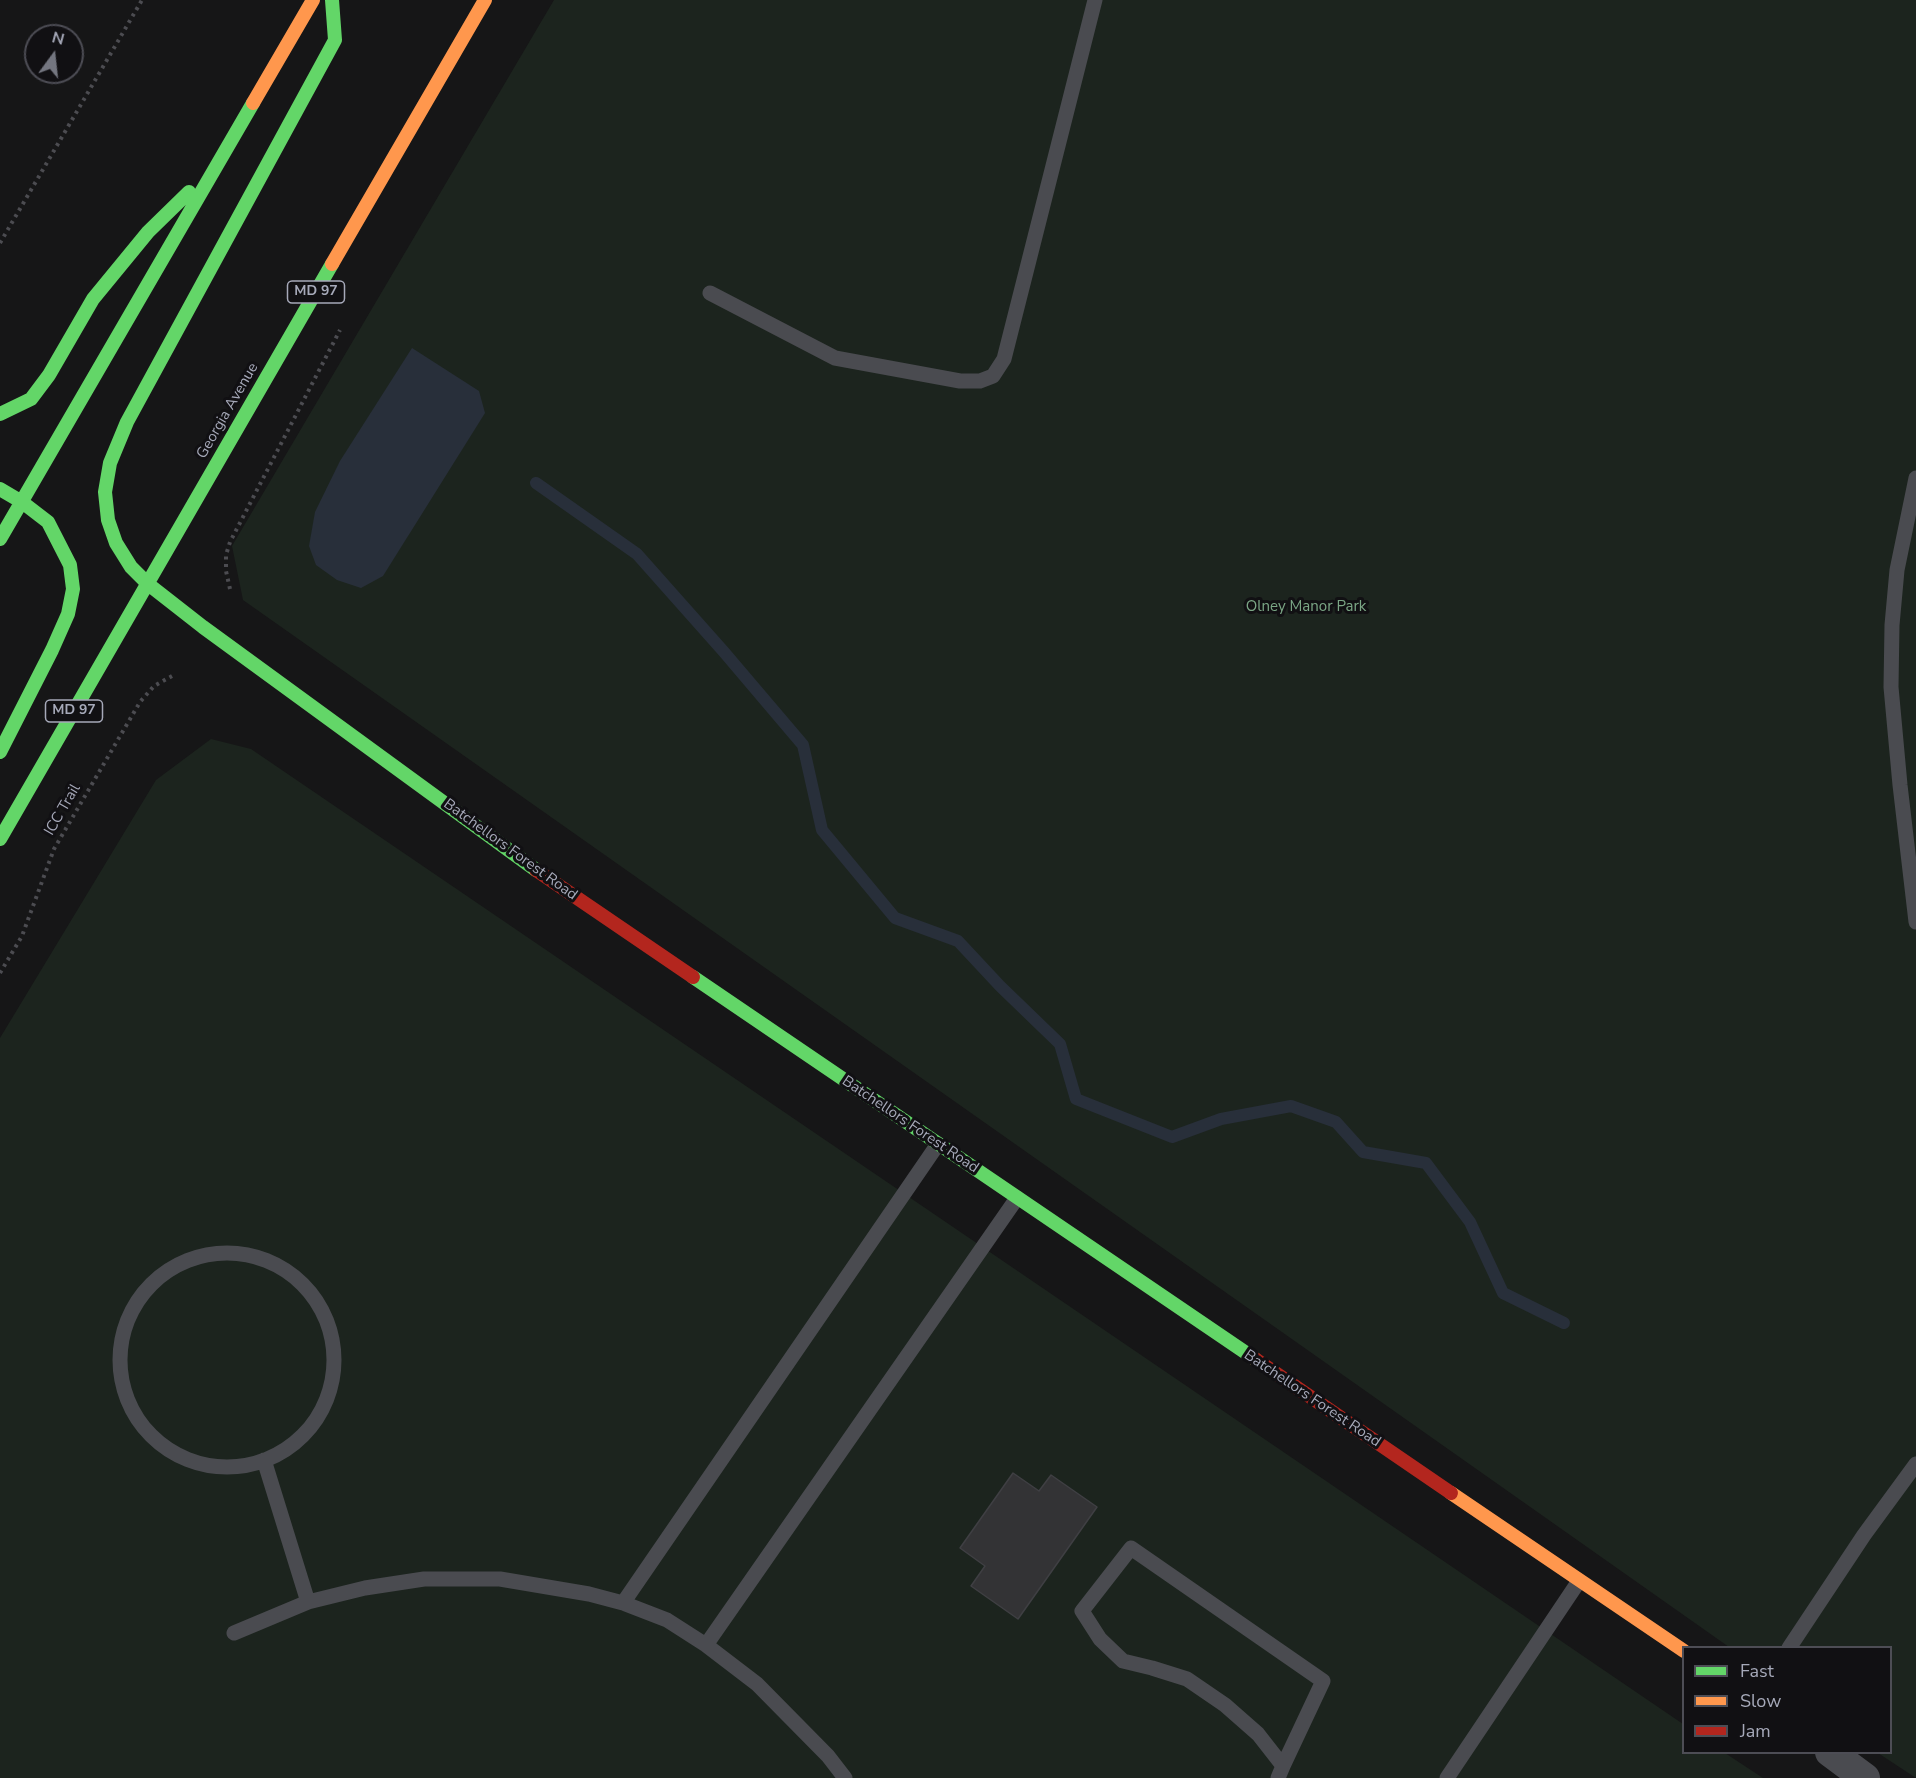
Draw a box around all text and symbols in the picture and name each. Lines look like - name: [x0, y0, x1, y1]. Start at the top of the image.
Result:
- north arrow: [24, 24, 84, 84]
- text: N: [50, 26, 67, 51]
- road number: MD 97: [288, 281, 344, 303]
- street label: Georgia Avenue: [193, 360, 263, 462]
- park label: Olney Manor Park: [1246, 598, 1366, 616]
- road number: MD 97: [46, 700, 103, 722]
- street label: ICC Trail: [41, 781, 85, 839]
- street label: Batchellors Forest Road: [440, 795, 580, 905]
- street label: Batchellors Forest Road: [838, 1073, 982, 1177]
- street label: Batchellors Forest Road: [1240, 1347, 1384, 1451]
- legend: [1682, 1646, 1892, 1754]
- text: Fast: [1740, 1659, 1774, 1683]
- text: Slow: [1740, 1689, 1781, 1713]
- text: Jam: [1740, 1719, 1771, 1743]

